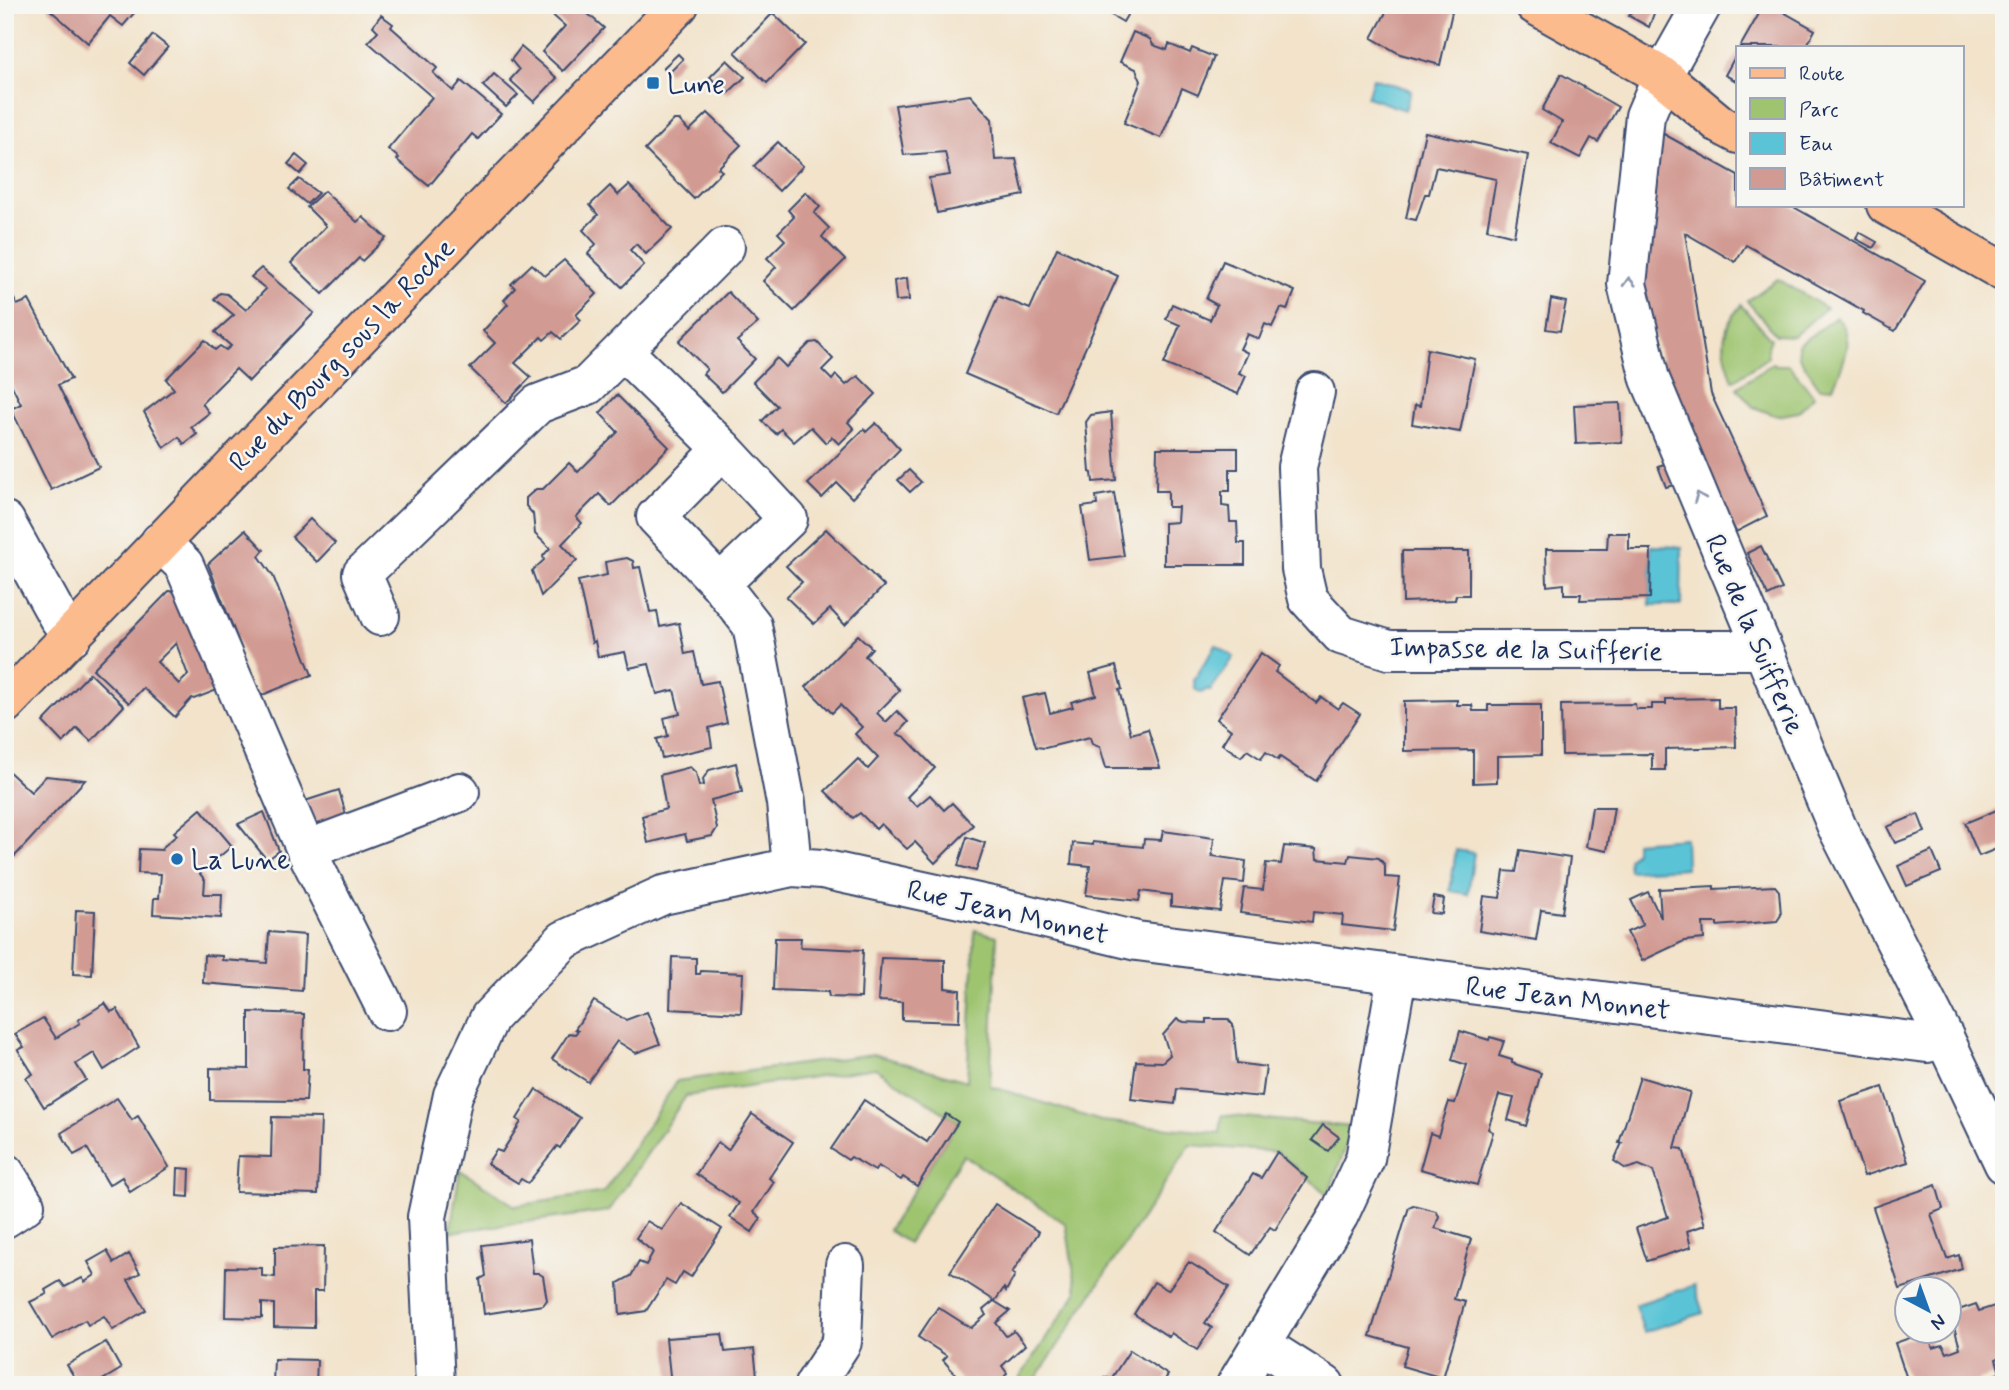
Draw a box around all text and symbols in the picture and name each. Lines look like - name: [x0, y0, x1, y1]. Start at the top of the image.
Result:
- legend: [1736, 46, 1964, 206]
- text: Route: [1799, 60, 1845, 88]
- place label: Lune: [667, 67, 725, 104]
- marker: Lune: [645, 75, 661, 91]
- text: Parc: [1799, 96, 1839, 124]
- text: Eau: [1799, 130, 1833, 158]
- text: Bâtiment: [1799, 166, 1884, 194]
- street label: Rue du Bourg sous la Roche: [222, 231, 464, 480]
- one-way arrow: [1621, 276, 1637, 286]
- one-way arrow: [1693, 491, 1707, 504]
- street label: Rue de la Suifferie: [1695, 529, 1813, 741]
- street label: Impasse de la Suifferie: [1389, 630, 1663, 671]
- place label: La Lune: [191, 843, 290, 880]
- marker: La Lune: [169, 851, 185, 867]
- street label: Rue Jean Monnet: [903, 872, 1112, 955]
- street label: Rue Jean Monnet: [1463, 969, 1672, 1030]
- north arrow: [1894, 1274, 1964, 1344]
- text: N: [1925, 1308, 1951, 1335]

